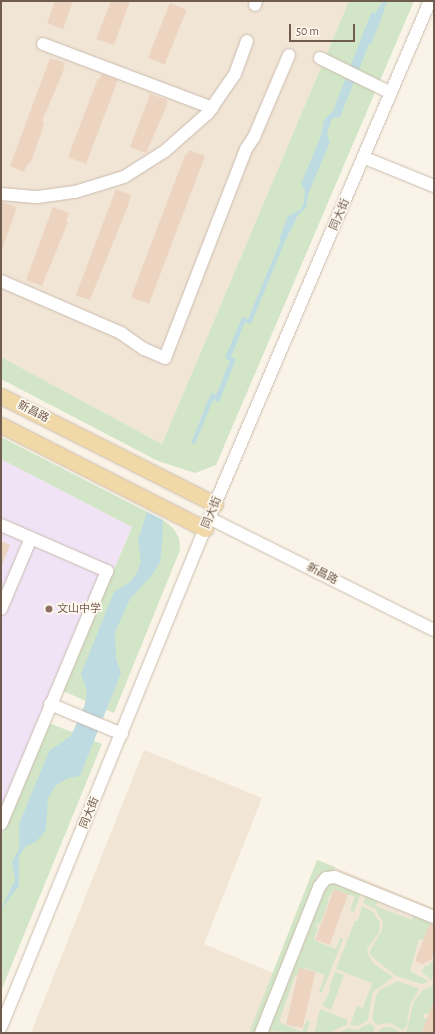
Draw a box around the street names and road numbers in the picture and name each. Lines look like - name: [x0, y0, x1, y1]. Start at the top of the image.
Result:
- street label: 同大街: [327, 197, 353, 233]
- street label: 新昌路: [15, 399, 51, 425]
- street label: 同大街: [200, 495, 224, 531]
- street label: 新昌路: [304, 561, 340, 587]
- street label: 同大街: [78, 795, 102, 831]

